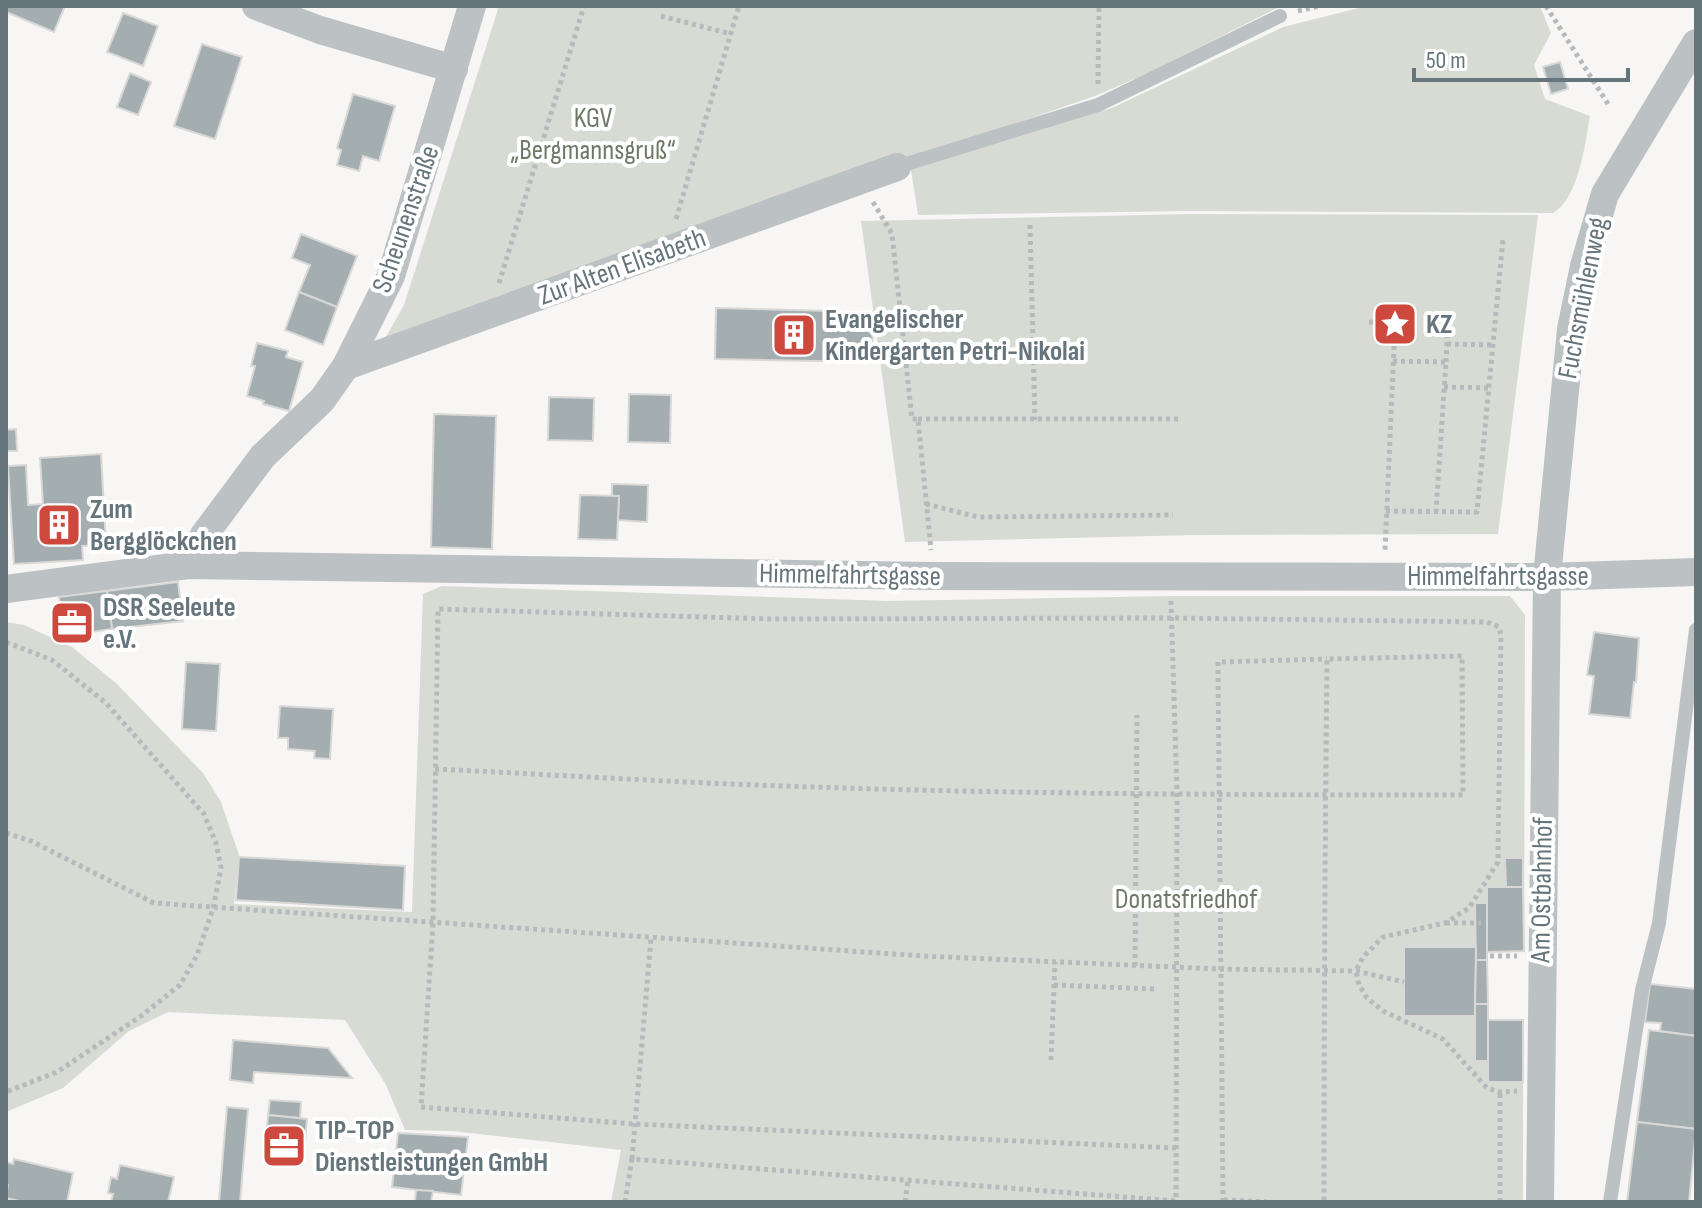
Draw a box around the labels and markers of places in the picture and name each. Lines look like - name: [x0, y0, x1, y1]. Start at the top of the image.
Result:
- place icon: KZ: [1371, 300, 1419, 348]
- place label: Evangelischer Kindergarten Petri-Nikolai: [825, 303, 1085, 368]
- place label: KZ: [1426, 308, 1452, 341]
- building icon: Evangelischer Kindergarten Petri-Nikolai: [770, 311, 818, 359]
- place label: Zum Bergglöckchen: [90, 493, 237, 558]
- building icon: Zum Bergglöckchen: [35, 501, 83, 549]
- place label: DSR Seeleute e.V.: [103, 591, 236, 656]
- office icon: DSR Seeleute e.V.: [48, 599, 96, 647]
- place label: TIP-TOP Dienstleistungen GmbH: [315, 1114, 548, 1179]
- office icon: TIP-TOP Dienstleistungen GmbH: [260, 1122, 308, 1170]

